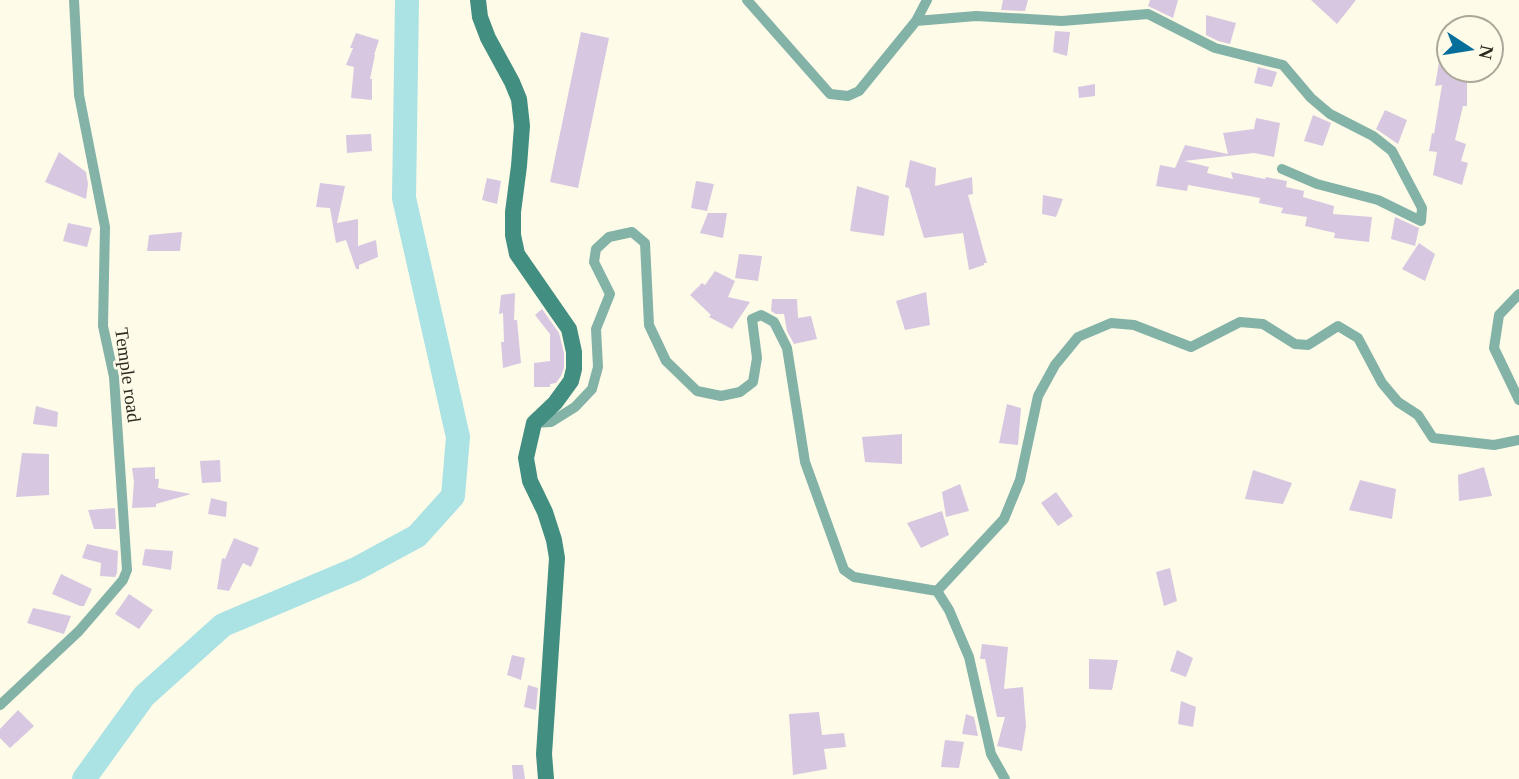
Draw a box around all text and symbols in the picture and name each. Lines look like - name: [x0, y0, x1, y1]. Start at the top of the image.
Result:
- north arrow: [1435, 14, 1505, 84]
- text: N: [1474, 44, 1498, 62]
- street label: Temple road: [111, 326, 145, 424]

